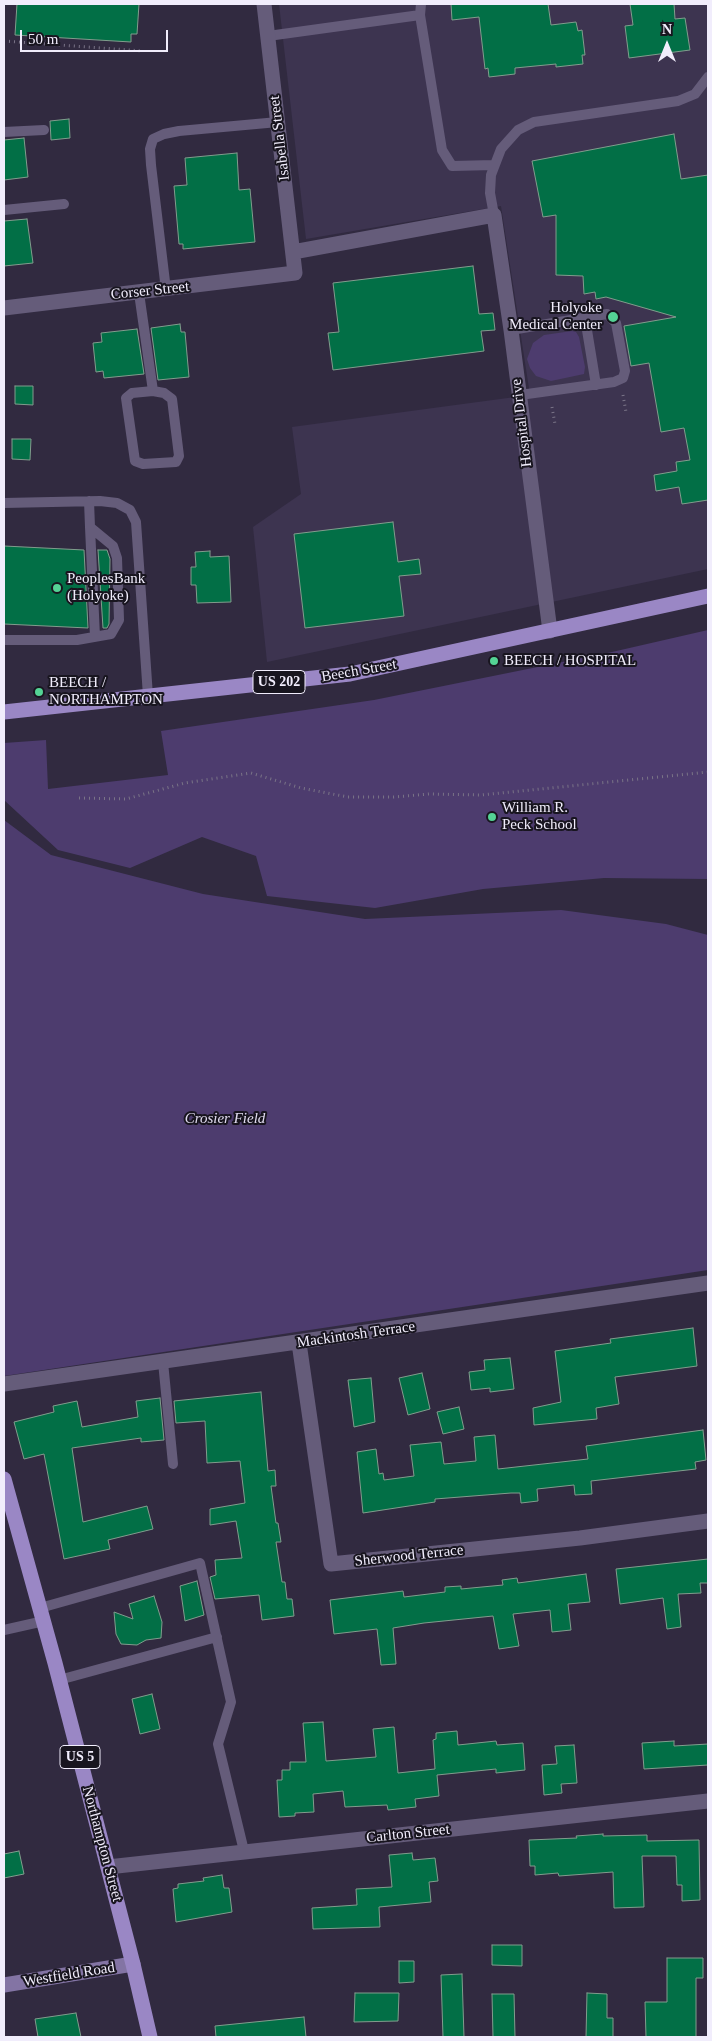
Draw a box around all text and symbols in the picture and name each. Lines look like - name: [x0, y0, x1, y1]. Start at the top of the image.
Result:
- scale bar: [22, 20, 170, 52]
- north arrow: [642, 20, 692, 70]
- text: N: [662, 22, 672, 37]
- text: 50 m: [28, 31, 58, 47]
- street label: Isabella Street: [266, 95, 294, 181]
- street label: Corser Street: [110, 278, 190, 304]
- place label: Holyoke Medical Center: [509, 299, 602, 334]
- marker: Holyoke Medical Center: [606, 310, 620, 324]
- street label: Hospital Drive: [508, 378, 536, 468]
- place label: PeoplesBank (Holyoke): [67, 570, 145, 605]
- marker: PeoplesBank (Holyoke): [51, 582, 63, 594]
- place label: BEECH / HOSPITAL: [504, 652, 636, 670]
- marker: BEECH / HOSPITAL: [488, 655, 500, 667]
- street label: Beech Street: [320, 656, 398, 686]
- road number: US 202: [253, 670, 305, 694]
- place label: BEECH / NORTHAMPTON: [49, 674, 163, 709]
- marker: BEECH / NORTHAMPTON: [33, 686, 45, 698]
- place label: William R. Peck School: [502, 799, 577, 834]
- marker: William R. Peck School: [486, 811, 498, 823]
- park label: Crosier Field: [185, 1110, 265, 1128]
- street label: Mackintosh Terrace: [296, 1318, 416, 1352]
- street label: Sherwood Terrace: [354, 1541, 464, 1571]
- road number: US 5: [60, 1745, 100, 1768]
- street label: Northampton Street: [78, 1784, 126, 1904]
- street label: Carlton Street: [365, 1821, 451, 1847]
- street label: Westfield Road: [22, 1959, 116, 1991]

